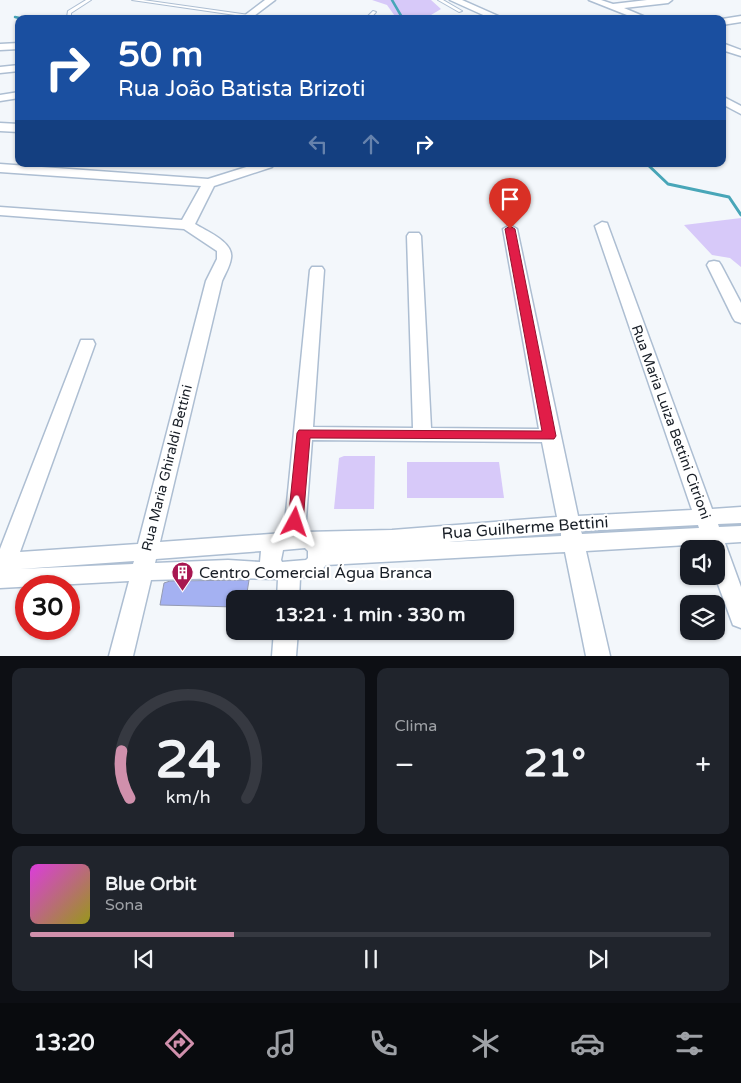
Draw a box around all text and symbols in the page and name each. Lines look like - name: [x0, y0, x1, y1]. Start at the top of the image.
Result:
- text: 50 m: [118, 34, 203, 76]
- icon: right: [35, 35, 100, 100]
- text: Rua João Batista Brizoti: [118, 76, 366, 102]
- icon: left: [304, 130, 332, 158]
- icon: ahead: [357, 130, 385, 158]
- icon: right: [410, 130, 438, 158]
- pin: [489, 178, 531, 229]
- icon: arrive: [496, 185, 524, 213]
- street label: Rua Maria Luiza Bettini Citrioni: [628, 322, 714, 522]
- street label: Rua Maria Ghiraldi Bettini: [138, 383, 196, 553]
- position arrow: [268, 495, 320, 547]
- street label: Rua Guilherme Bettini: [441, 512, 609, 544]
- map controls: [680, 540, 725, 640]
- button: sound: [680, 540, 725, 585]
- building icon: Centro Comercial Água Branca: [171, 561, 195, 592]
- place label: Centro Comercial Água Branca: [199, 563, 432, 583]
- speed limit sign: 30: [15, 575, 80, 640]
- button: layers: [680, 595, 725, 640]
- text: 13:21 · 1 min · 330 m: [274, 604, 466, 626]
- text: Clima: [395, 716, 437, 736]
- text: 24: [156, 729, 221, 792]
- text: 21°: [524, 741, 586, 787]
- text: −: [395, 748, 414, 782]
- text: +: [695, 748, 711, 782]
- text: km/h: [166, 787, 211, 808]
- text: Blue Orbit: [105, 873, 197, 895]
- text: Sona: [105, 895, 143, 915]
- icon: previous: [130, 945, 158, 973]
- icon: pause: [357, 945, 385, 973]
- icon: next: [584, 945, 612, 973]
- icon: directions: [162, 1026, 197, 1061]
- icon: music: [264, 1026, 299, 1061]
- icon: phone: [366, 1026, 401, 1061]
- icon: climate: [468, 1026, 503, 1061]
- icon: car: [570, 1026, 605, 1061]
- icon: filters: [672, 1026, 707, 1061]
- text: 13:20: [34, 1030, 95, 1056]

